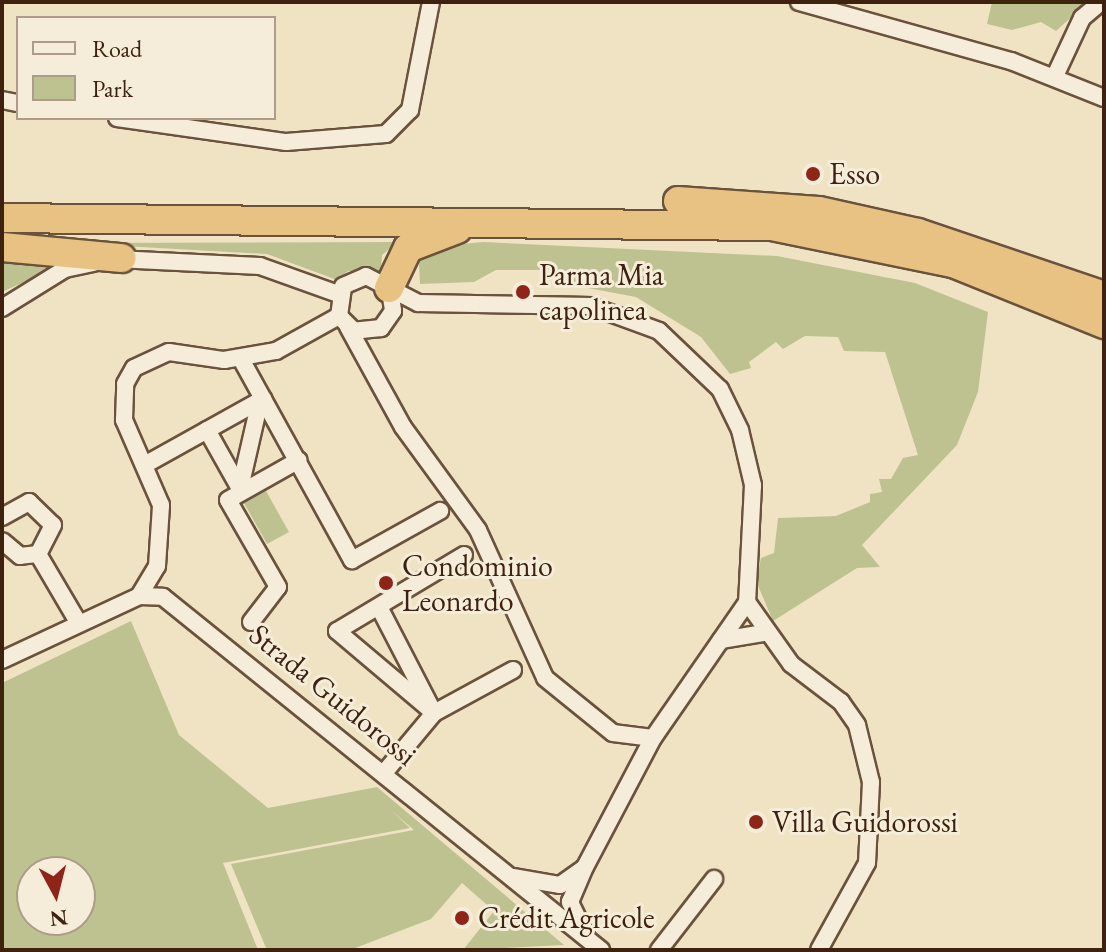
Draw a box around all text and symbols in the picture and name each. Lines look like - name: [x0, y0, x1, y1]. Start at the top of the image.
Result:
- legend: [16, 16, 276, 120]
- text: Road: [92, 33, 142, 64]
- text: Park: [92, 73, 133, 104]
- place label: Esso: [829, 156, 880, 192]
- marker: Esso: [804, 165, 822, 183]
- place label: Parma Mia capolinea: [539, 257, 664, 328]
- marker: Parma Mia capolinea: [514, 283, 532, 301]
- place label: Condominio Leonardo: [402, 548, 553, 618]
- marker: Condominio Leonardo: [377, 574, 395, 592]
- street label: Strada Guidorossi: [242, 616, 424, 774]
- place label: Villa Guidorossi: [772, 804, 958, 840]
- marker: Villa Guidorossi: [747, 813, 765, 831]
- north arrow: [16, 856, 96, 936]
- place label: Crédit Agricole: [478, 900, 655, 936]
- text: N: [48, 903, 69, 934]
- marker: Crédit Agricole: [453, 909, 471, 927]

